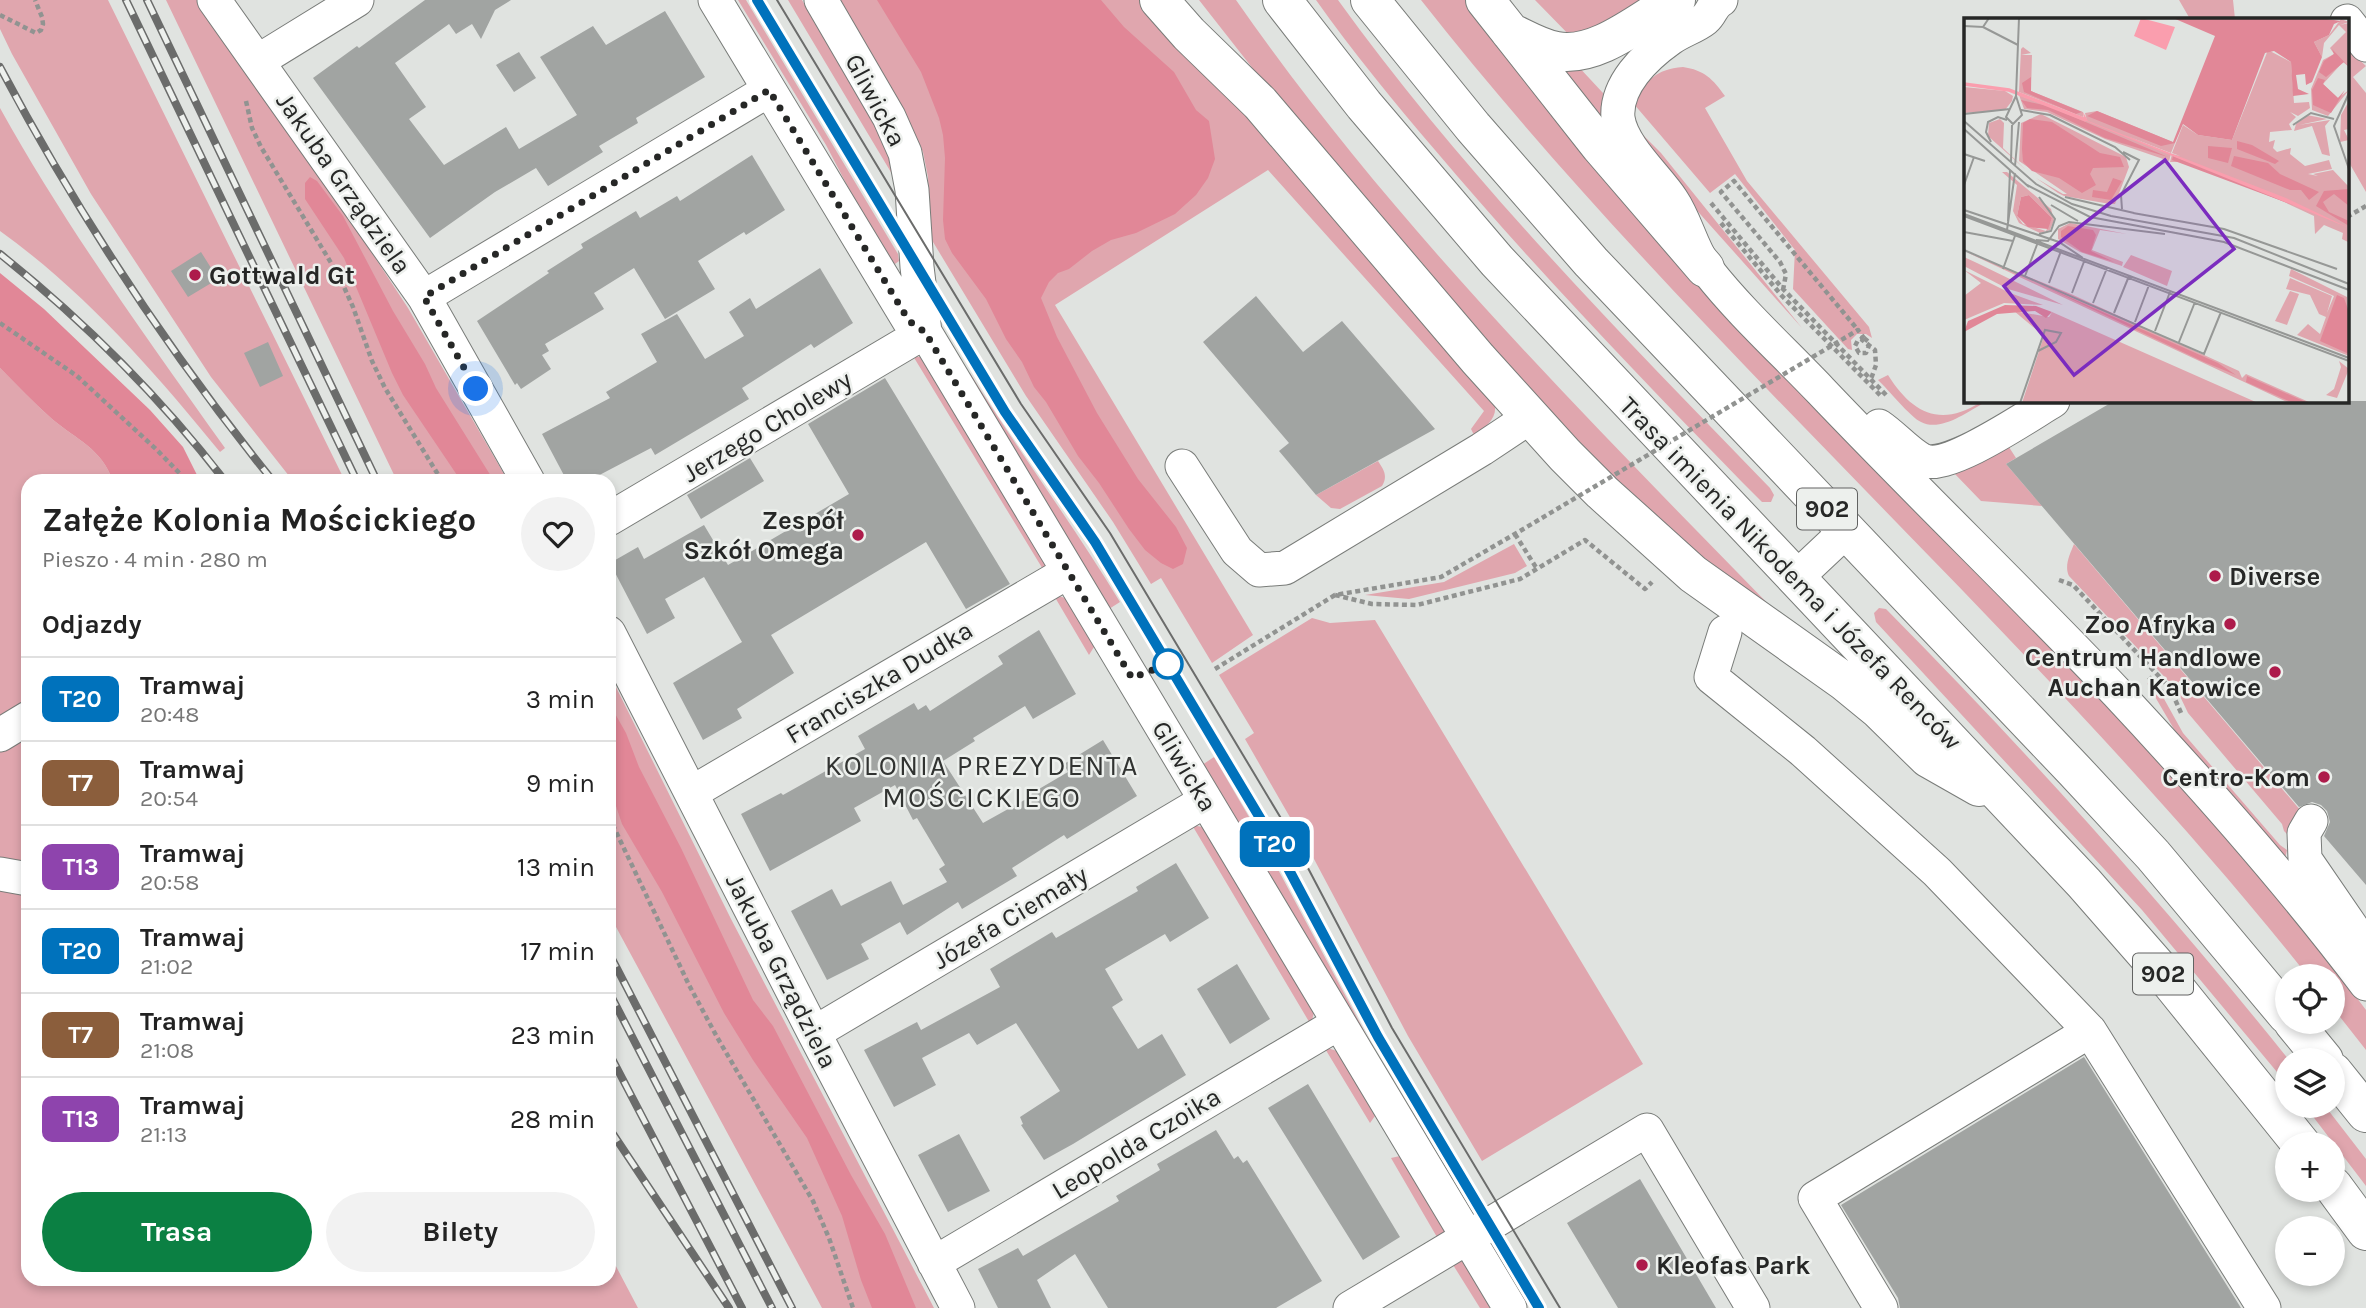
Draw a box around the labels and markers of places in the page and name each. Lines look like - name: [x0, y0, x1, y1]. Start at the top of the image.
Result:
- place label: Gottwald Gt: [209, 260, 355, 291]
- marker: Gottwald Gt: [187, 267, 203, 283]
- place label: Zespół Szkół Omega: [683, 505, 844, 566]
- marker: Zespół Szkół Omega: [850, 527, 866, 543]
- place label: Diverse: [2229, 561, 2320, 592]
- marker: Diverse: [2207, 568, 2223, 584]
- place label: Zoo Afryka: [2084, 609, 2216, 640]
- marker: Zoo Afryka: [2222, 616, 2238, 632]
- place label: Centrum Handlowe Auchan Katowice: [2025, 642, 2261, 703]
- unlabelled marker: [1153, 649, 1183, 679]
- marker: Centrum Handlowe Auchan Katowice: [2267, 664, 2283, 680]
- place label: Centro-Kom: [2162, 762, 2310, 793]
- marker: Centro-Kom: [2316, 769, 2332, 785]
- place label: Kleofas Park: [1656, 1250, 1810, 1281]
- marker: Kleofas Park: [1634, 1257, 1650, 1273]

